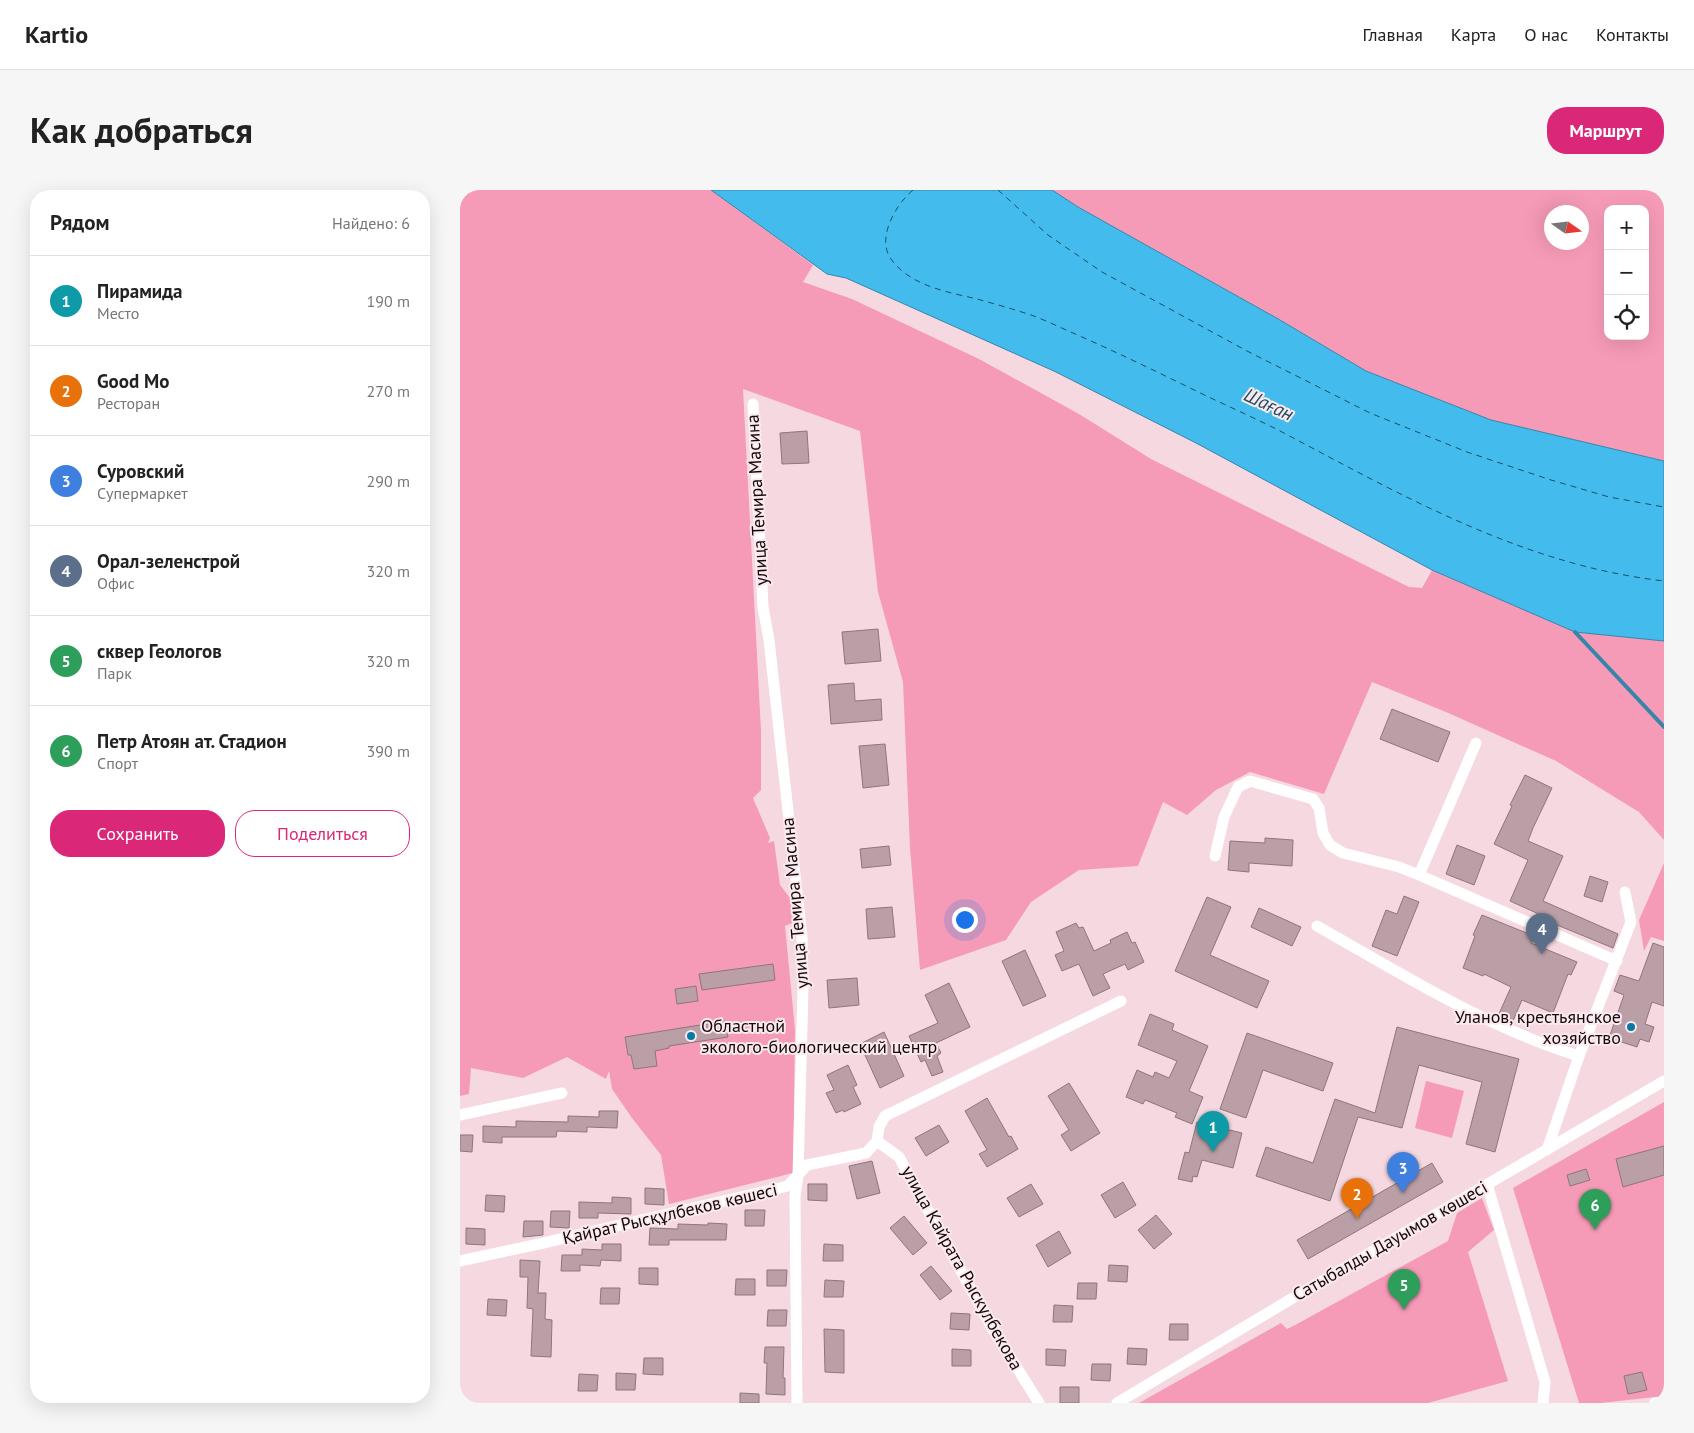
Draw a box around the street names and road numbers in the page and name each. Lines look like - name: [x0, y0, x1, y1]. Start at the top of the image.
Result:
- street label: улица Темира Масина: [741, 414, 772, 586]
- street label: улица Темира Масина: [776, 817, 813, 990]
- street label: улица Кайрата Рыскулбекова: [897, 1162, 1028, 1374]
- street label: Сатыбалды Дауымов көшесі: [1288, 1175, 1491, 1306]
- street label: Қайрат Рысқұлбеков көшесі: [560, 1178, 780, 1249]

